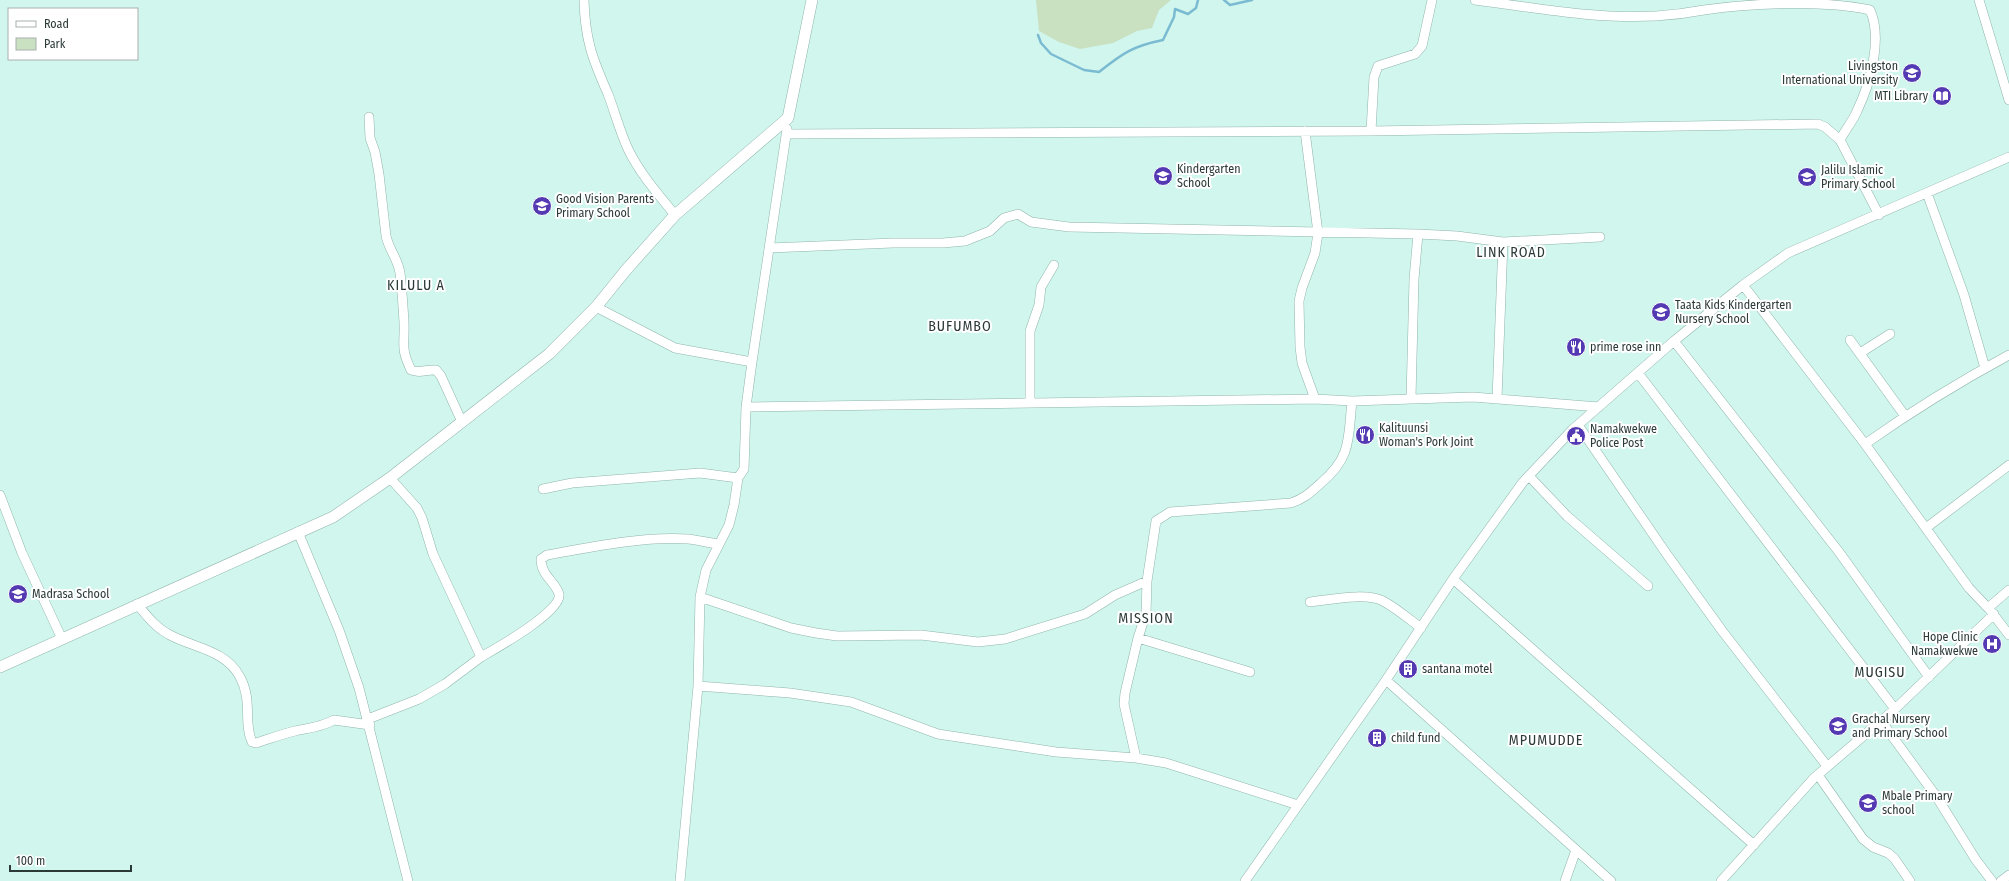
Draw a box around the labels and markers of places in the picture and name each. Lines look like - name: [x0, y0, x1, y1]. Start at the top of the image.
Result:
- place label: Livingston International University: [1782, 59, 1899, 87]
- school or university icon: Livingston International University: [1901, 62, 1923, 84]
- library icon: MTI Library: [1931, 85, 1953, 107]
- place label: MTI Library: [1874, 89, 1929, 103]
- place label: Kindergarten School: [1177, 162, 1241, 190]
- place label: Jalilu Islamic Primary School: [1821, 163, 1895, 191]
- school or university icon: Kindergarten School: [1152, 165, 1174, 187]
- school or university icon: Jalilu Islamic Primary School: [1796, 166, 1818, 188]
- place label: Good Vision Parents Primary School: [556, 192, 654, 220]
- school or university icon: Good Vision Parents Primary School: [531, 195, 553, 217]
- place label: Taata Kids Kindergarten Nursery School: [1675, 298, 1792, 326]
- school or university icon: Taata Kids Kindergarten Nursery School: [1650, 301, 1672, 323]
- restaurant icon: prime rose inn: [1565, 336, 1587, 358]
- place label: prime rose inn: [1590, 340, 1661, 354]
- place label: Kalituunsi Woman's Pork Joint: [1379, 421, 1474, 449]
- place label: Namakwekwe Police Post: [1590, 422, 1657, 450]
- restaurant icon: Kalituunsi Woman's Pork Joint: [1354, 424, 1376, 446]
- public building icon: Namakwekwe Police Post: [1565, 425, 1587, 447]
- school or university icon: Madrasa School: [7, 583, 29, 605]
- place label: Madrasa School: [32, 587, 109, 601]
- place label: Hope Clinic Namakwekwe: [1911, 630, 1978, 658]
- hospital icon: Hope Clinic Namakwekwe: [1981, 633, 2003, 655]
- building icon: santana motel: [1397, 658, 1419, 680]
- place label: santana motel: [1422, 662, 1492, 676]
- place label: Grachal Nursery and Primary School: [1852, 712, 1947, 740]
- school or university icon: Grachal Nursery and Primary School: [1827, 715, 1849, 737]
- building icon: child fund: [1366, 727, 1388, 749]
- place label: child fund: [1391, 731, 1441, 745]
- place label: Mbale Primary school: [1882, 789, 1953, 817]
- school or university icon: Mbale Primary school: [1857, 792, 1879, 814]

